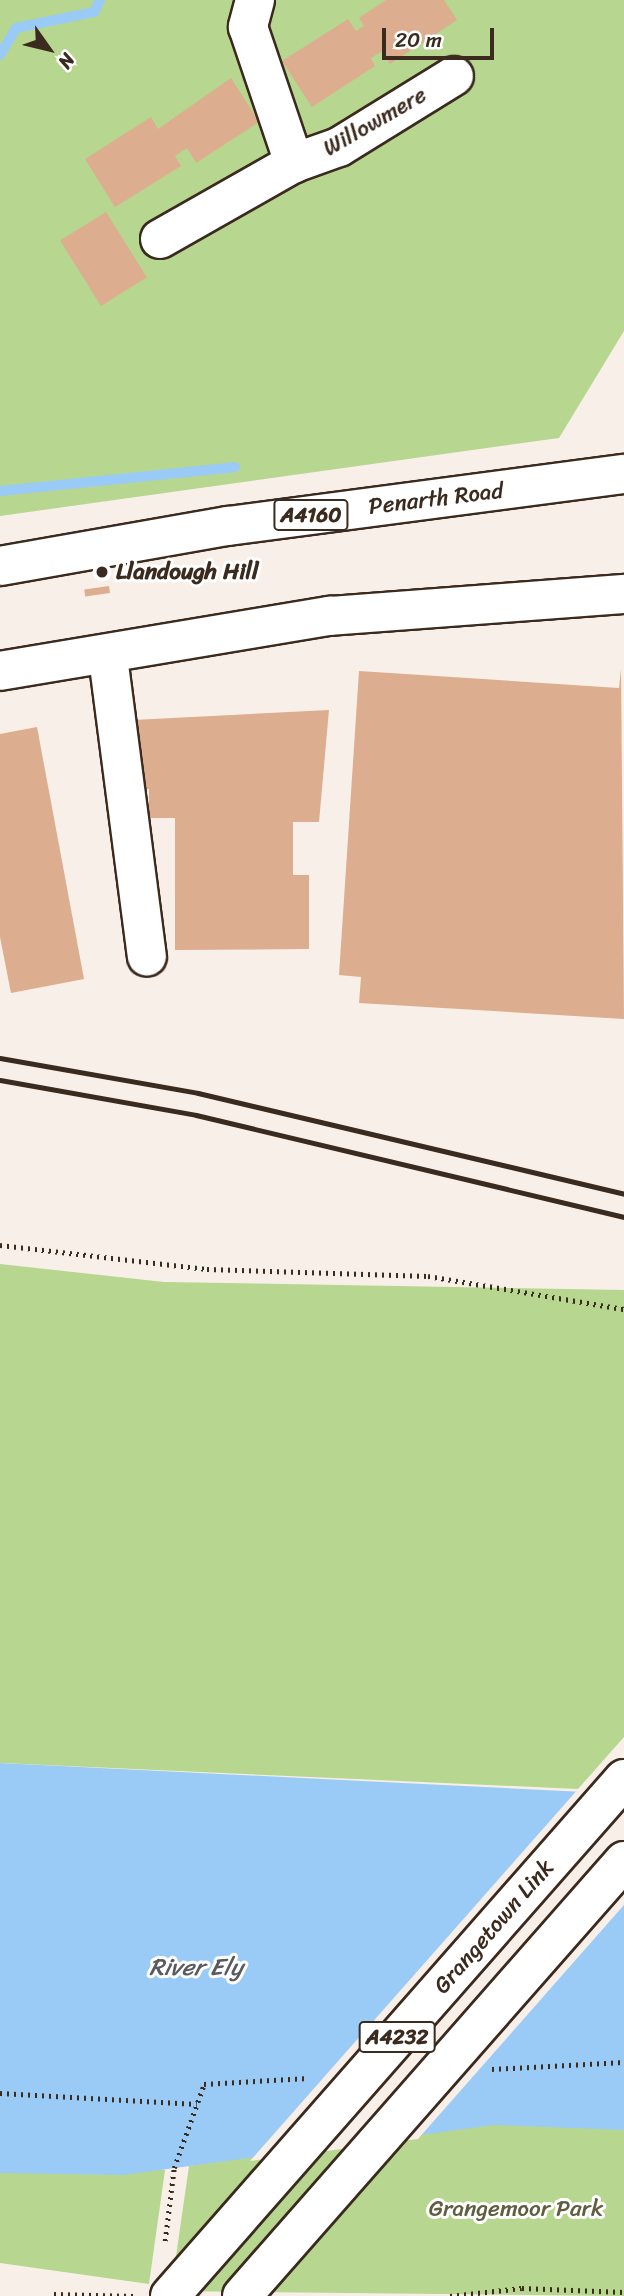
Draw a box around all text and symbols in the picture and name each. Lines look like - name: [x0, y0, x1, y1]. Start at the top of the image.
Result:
- north arrow: [14, 14, 84, 84]
- scale bar: [386, 14, 498, 58]
- text: 20 m: [395, 21, 442, 59]
- text: N: [49, 46, 84, 76]
- street label: Willowmere: [318, 81, 432, 163]
- street label: Penarth Road: [367, 477, 505, 521]
- road number: A4160: [272, 498, 350, 532]
- place label: Llandough Hill: [116, 558, 259, 586]
- marker: Llandough Hill: [94, 564, 110, 580]
- street label: Grangetown Link: [428, 1854, 560, 2000]
- water label: River Ely: [149, 1954, 243, 1982]
- road number: A4232: [358, 2020, 436, 2054]
- park label: Grangemoor Park: [429, 2195, 603, 2223]

